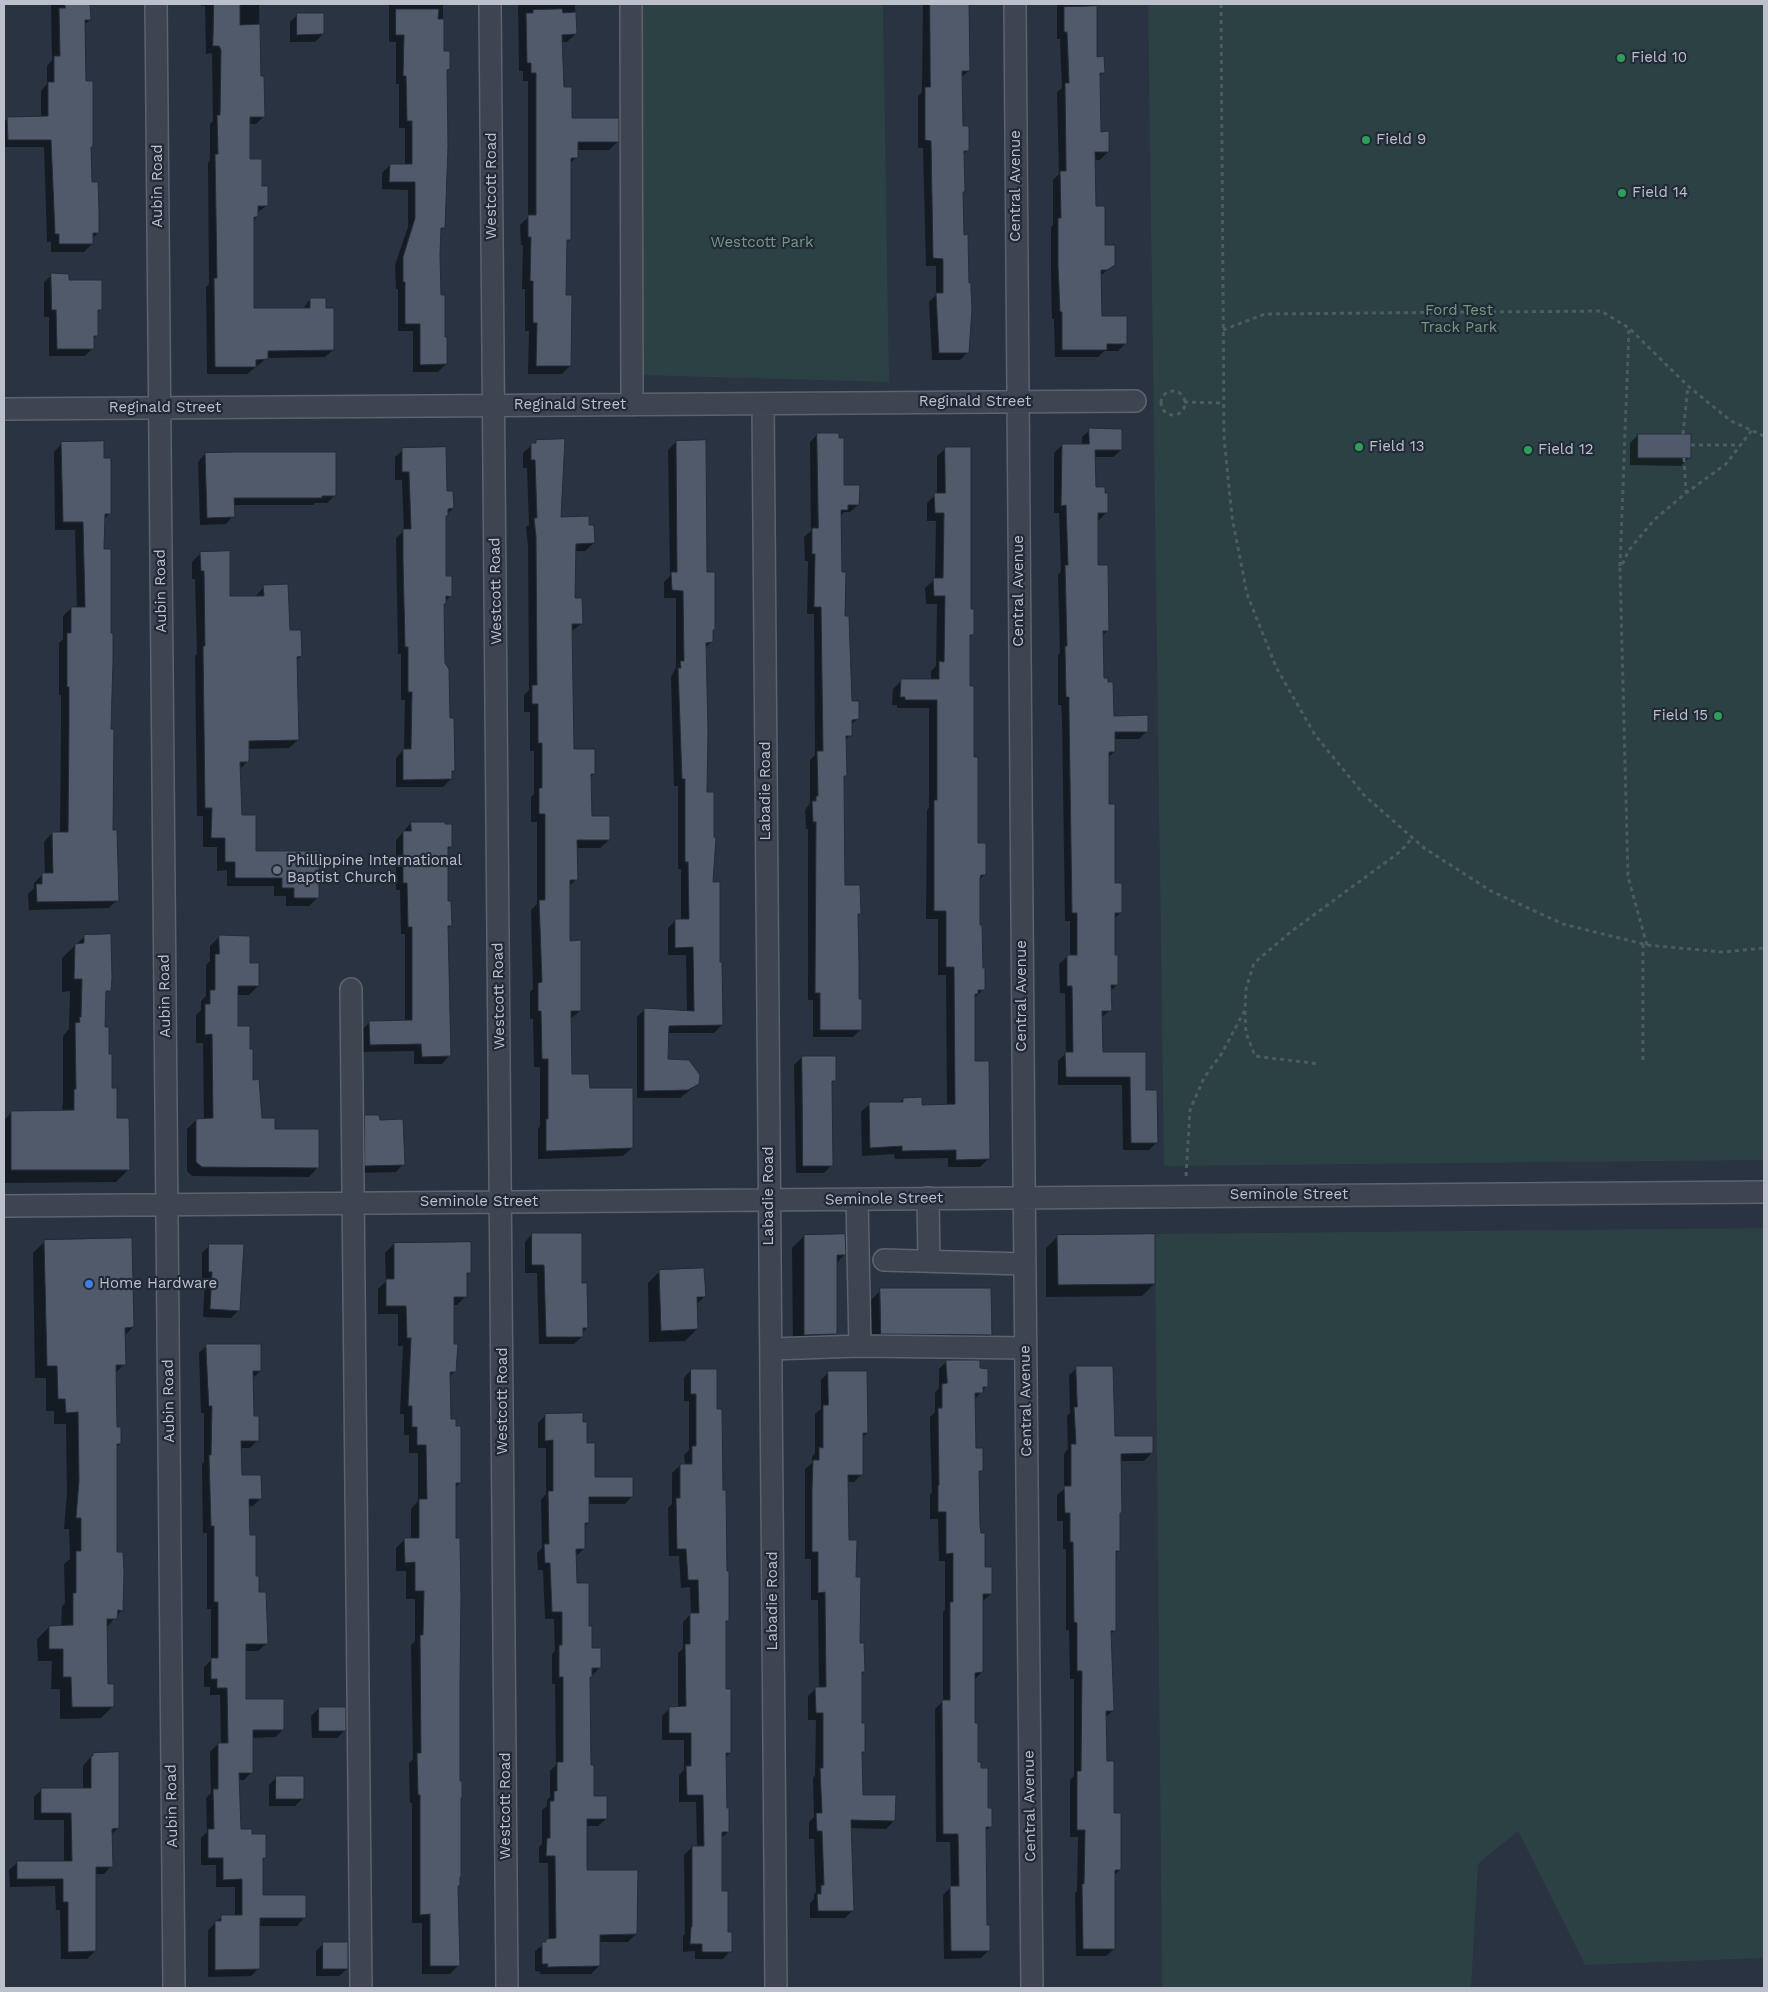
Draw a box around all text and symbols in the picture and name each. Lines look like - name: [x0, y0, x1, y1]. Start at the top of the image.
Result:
- place label: Field 10: [1631, 49, 1687, 67]
- marker: Field 10: [1615, 52, 1627, 64]
- street label: Central Avenue: [1007, 130, 1025, 242]
- place label: Field 9: [1376, 131, 1426, 149]
- street label: Westcott Road: [483, 132, 501, 240]
- marker: Field 9: [1360, 134, 1372, 146]
- street label: Aubin Road: [149, 144, 167, 228]
- place label: Field 14: [1632, 184, 1688, 202]
- marker: Field 14: [1616, 187, 1628, 199]
- park label: Westcott Park: [710, 234, 814, 252]
- park label: Ford Test Track Park: [1421, 302, 1497, 337]
- street label: Reginald Street: [919, 393, 1031, 411]
- street label: Reginald Street: [514, 396, 626, 414]
- street label: Reginald Street: [109, 399, 221, 417]
- place label: Field 13: [1369, 438, 1424, 456]
- marker: Field 13: [1353, 441, 1365, 453]
- place label: Field 12: [1538, 441, 1593, 459]
- marker: Field 12: [1522, 444, 1534, 456]
- street label: Central Avenue: [1010, 535, 1028, 647]
- street label: Westcott Road: [486, 537, 506, 645]
- street label: Aubin Road: [151, 549, 171, 633]
- place label: Field 15: [1653, 707, 1708, 725]
- marker: Field 15: [1712, 710, 1724, 722]
- street label: Labadie Road: [757, 741, 775, 841]
- place label: Phillippine International Baptist Church: [287, 852, 462, 887]
- marker: Phillippine International Baptist Church: [271, 864, 283, 876]
- street label: Central Avenue: [1013, 940, 1031, 1052]
- street label: Westcott Road: [489, 942, 509, 1050]
- street label: Aubin Road: [155, 954, 175, 1038]
- street label: Labadie Road: [760, 1146, 778, 1246]
- street label: Seminole Street: [1230, 1186, 1348, 1204]
- street label: Seminole Street: [825, 1189, 943, 1209]
- street label: Seminole Street: [420, 1193, 538, 1211]
- place label: Home Hardware: [99, 1275, 217, 1293]
- marker: Home Hardware: [83, 1278, 95, 1290]
- street label: Central Avenue: [1016, 1345, 1036, 1457]
- street label: Westcott Road: [494, 1347, 512, 1455]
- street label: Aubin Road: [159, 1359, 179, 1443]
- street label: Labadie Road: [764, 1551, 782, 1651]
- street label: Central Avenue: [1020, 1750, 1040, 1862]
- street label: Westcott Road: [497, 1752, 515, 1860]
- street label: Aubin Road: [162, 1764, 182, 1848]

